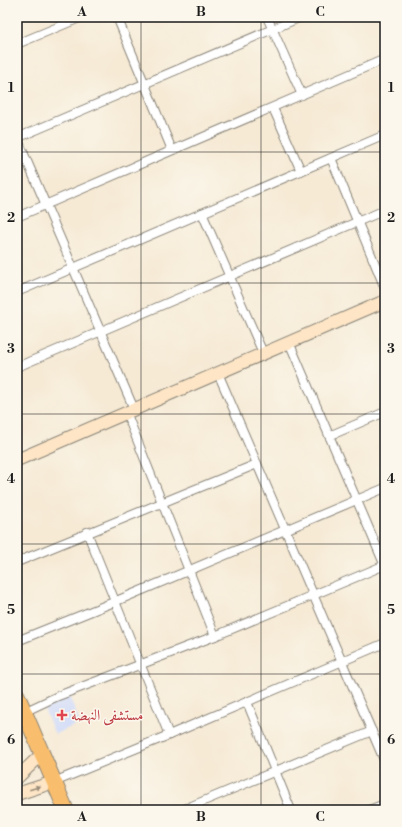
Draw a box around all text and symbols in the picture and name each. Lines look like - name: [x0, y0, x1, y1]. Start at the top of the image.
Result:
- text: A: [76, 4, 87, 20]
- text: B: [196, 4, 206, 20]
- text: C: [315, 4, 325, 20]
- text: 1: [8, 80, 15, 96]
- text: 1: [388, 80, 395, 96]
- text: 2: [7, 210, 15, 226]
- text: 2: [387, 210, 395, 226]
- text: 3: [7, 341, 15, 357]
- text: 3: [387, 341, 395, 357]
- text: 4: [7, 471, 16, 487]
- text: 4: [387, 471, 396, 487]
- text: 5: [7, 602, 15, 618]
- text: 5: [387, 602, 395, 618]
- place label: مستشفى النهضة: [71, 706, 143, 726]
- marker: مستشفى النهضة: [56, 709, 68, 721]
- text: 6: [7, 732, 15, 748]
- text: 6: [387, 732, 395, 748]
- one-way arrow: [30, 784, 42, 790]
- text: A: [76, 809, 87, 825]
- text: B: [196, 809, 206, 825]
- text: C: [315, 809, 325, 825]

